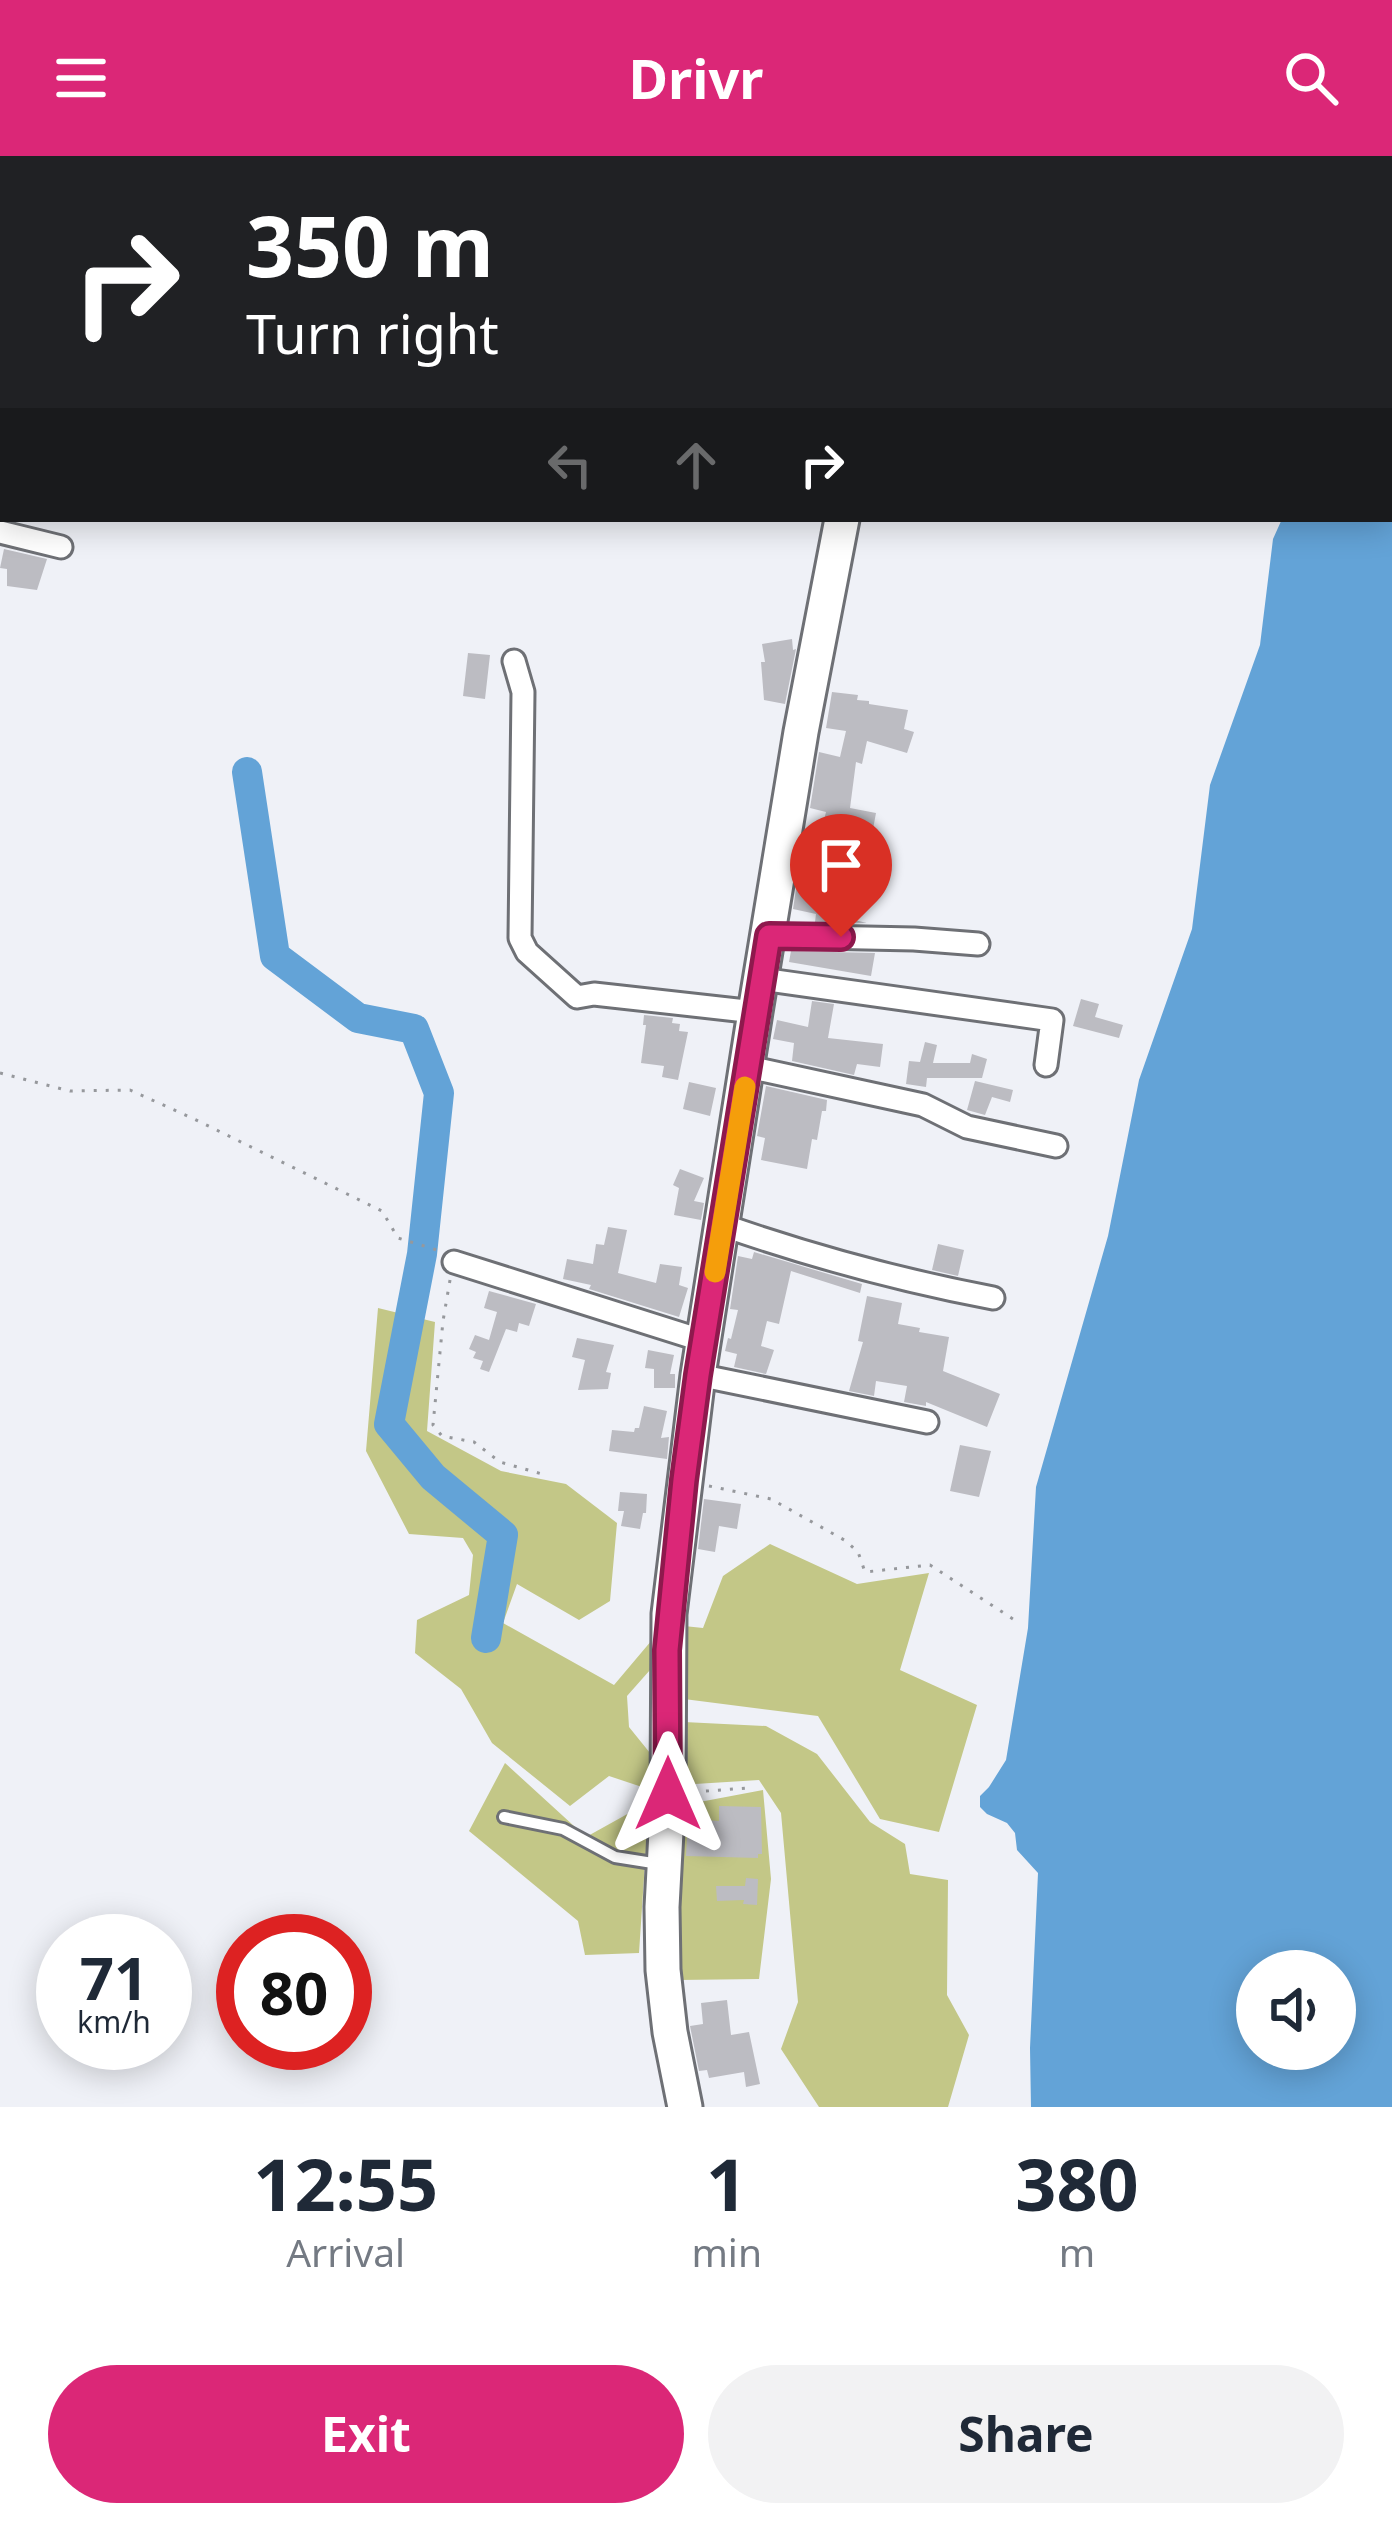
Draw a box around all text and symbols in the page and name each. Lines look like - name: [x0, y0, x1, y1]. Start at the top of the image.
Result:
- text: Drivr: [629, 41, 763, 115]
- icon: menu: [48, 45, 114, 111]
- icon: search: [1278, 45, 1344, 111]
- text: 350 m: [246, 187, 494, 302]
- icon: right: [48, 204, 204, 360]
- text: Turn right: [246, 296, 499, 370]
- icon: left: [537, 432, 603, 498]
- icon: ahead: [663, 432, 729, 498]
- icon: right: [789, 432, 855, 498]
- pin: [790, 814, 892, 937]
- icon: arrive: [808, 832, 874, 898]
- position arrow: [605, 1731, 731, 1857]
- speed limit sign: 80: [216, 1914, 372, 2070]
- text: 71: [80, 1936, 148, 2018]
- map controls: [1236, 1950, 1356, 2070]
- button: sound: [1236, 1950, 1356, 2070]
- text: km/h: [77, 2001, 151, 2042]
- text: 12:55: [253, 2134, 438, 2232]
- text: 1: [706, 2134, 747, 2232]
- text: 380: [1015, 2134, 1139, 2232]
- text: Arrival: [286, 2225, 405, 2278]
- text: min: [691, 2225, 762, 2278]
- text: m: [1059, 2225, 1095, 2278]
- button: Exit: [48, 2365, 684, 2503]
- button: Share: [708, 2365, 1344, 2503]

